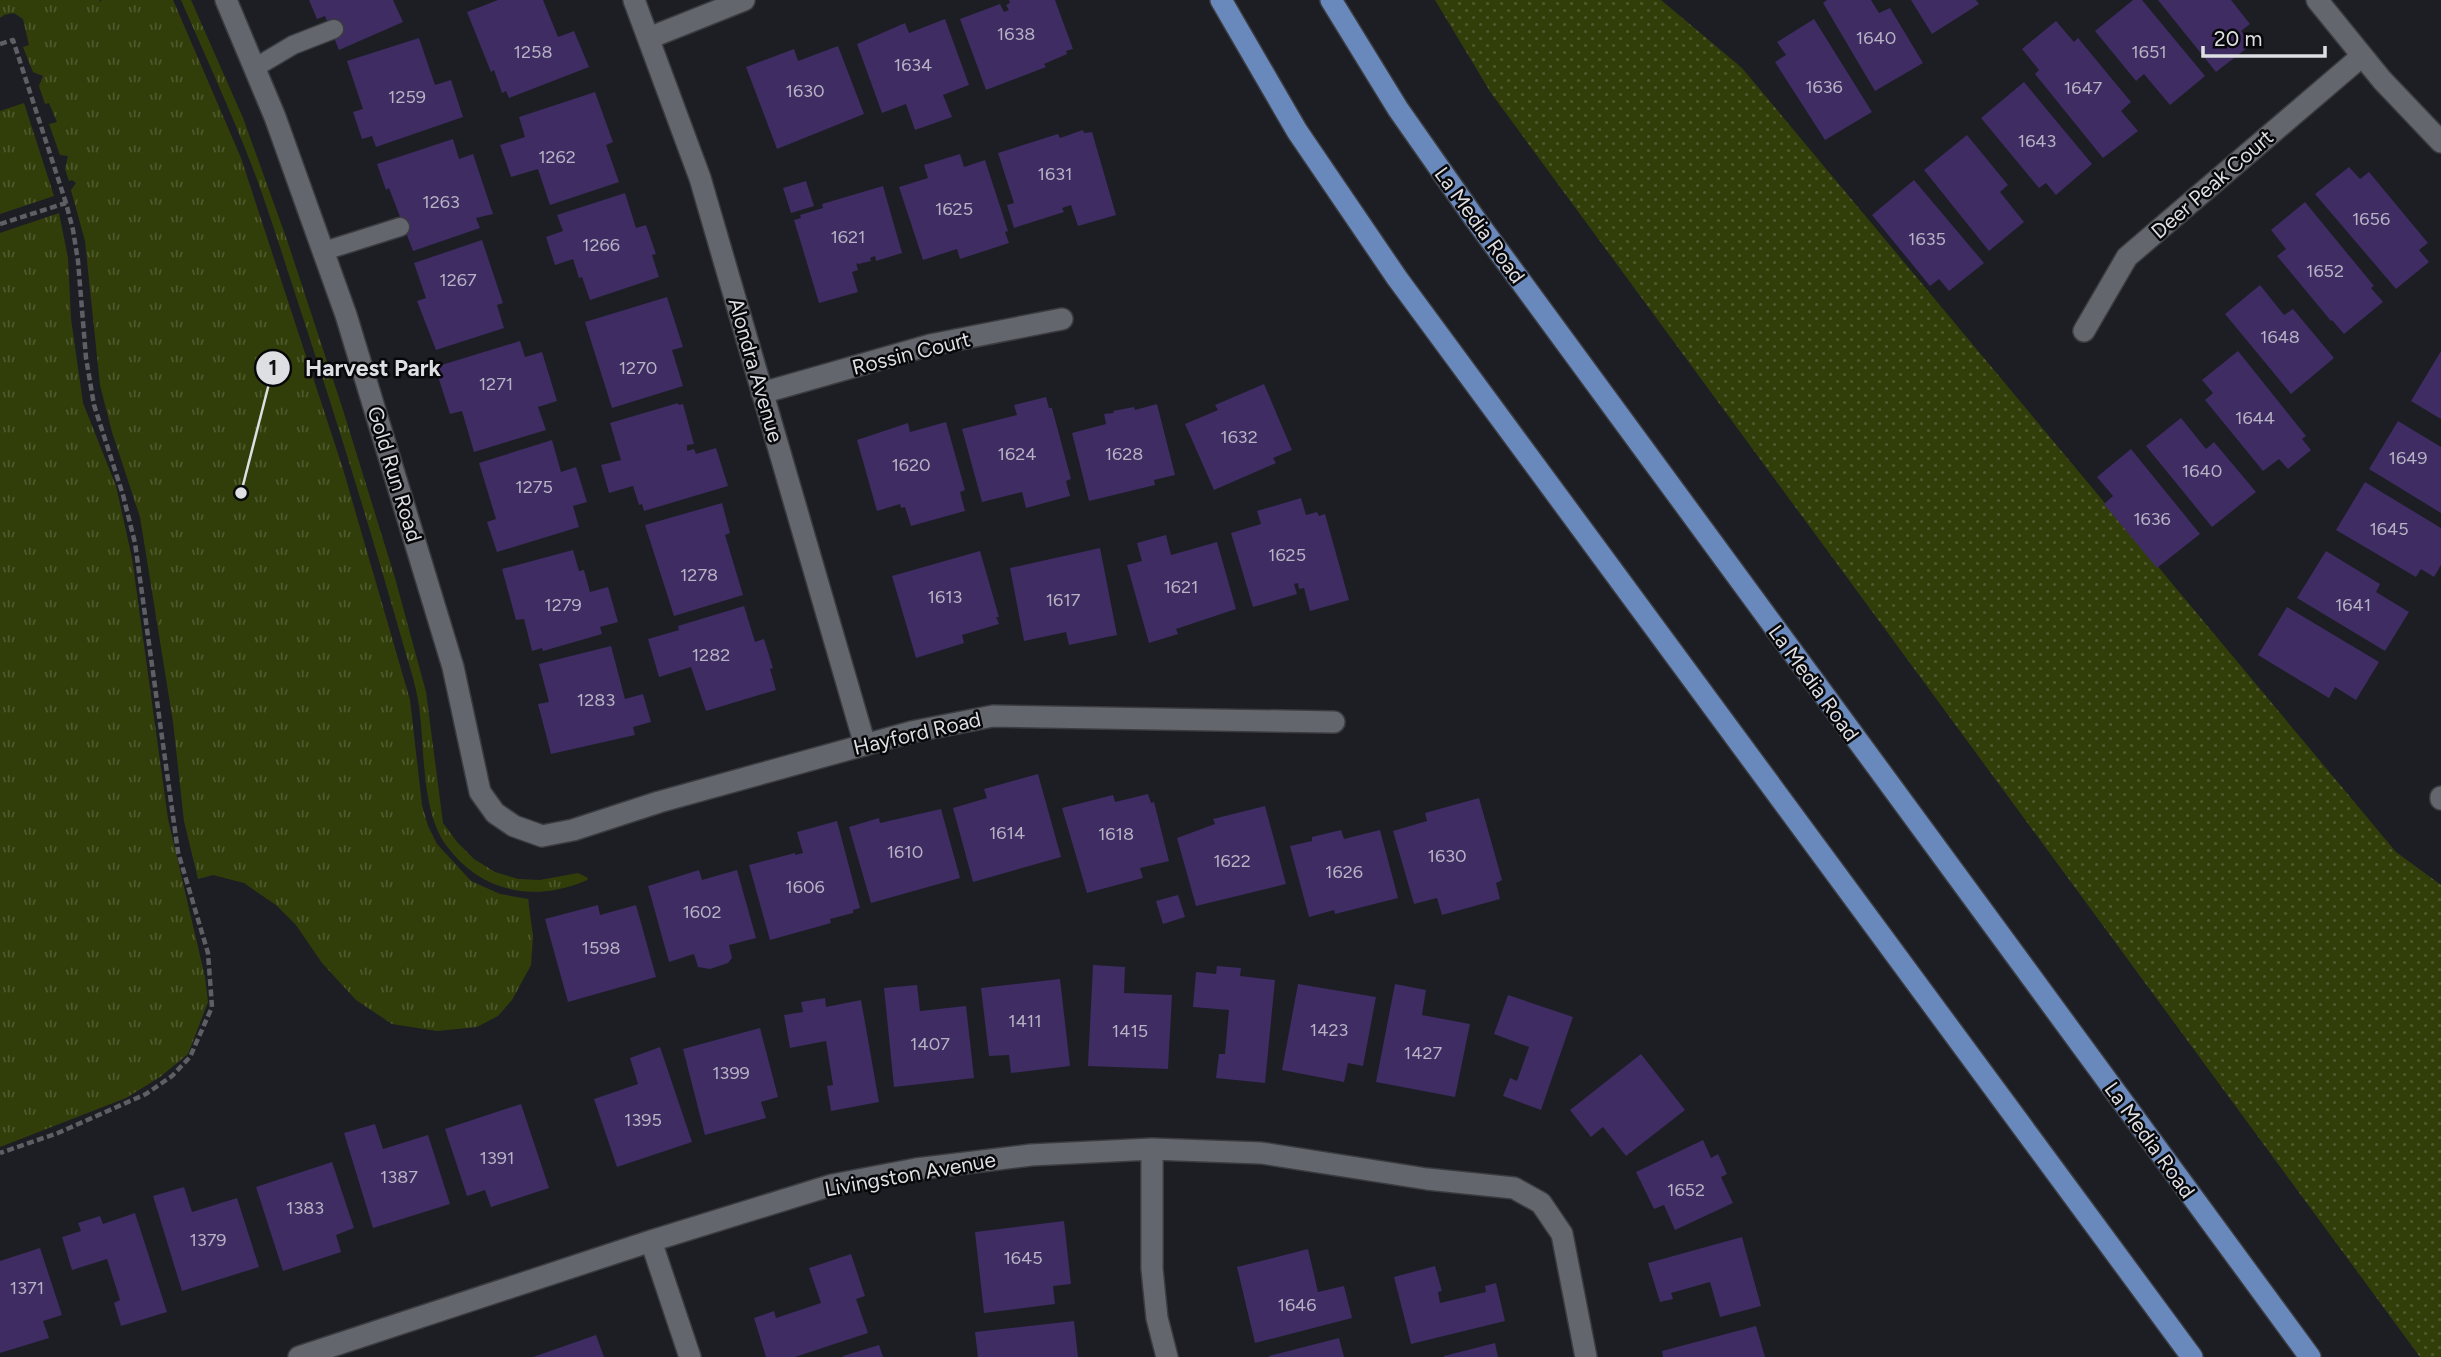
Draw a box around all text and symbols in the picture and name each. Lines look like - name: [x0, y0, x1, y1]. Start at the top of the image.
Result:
- scale bar: [2203, 14, 2326, 58]
- house number: 1638: [997, 23, 1035, 45]
- text: 20 m: [2214, 26, 2262, 51]
- house number: 1640: [1856, 27, 1896, 49]
- house number: 1258: [514, 41, 552, 63]
- house number: 1651: [2131, 41, 2167, 63]
- house number: 1634: [894, 54, 932, 76]
- house number: 1636: [1805, 76, 1843, 98]
- house number: 1647: [2064, 77, 2103, 99]
- house number: 1630: [786, 80, 824, 102]
- house number: 1259: [388, 86, 426, 108]
- street label: Deer Peak Court: [2146, 124, 2278, 244]
- house number: 1643: [2018, 130, 2056, 152]
- house number: 1262: [538, 146, 576, 168]
- street label: La Media Road: [1429, 162, 1531, 288]
- house number: 1631: [1038, 163, 1072, 185]
- house number: 1263: [422, 191, 460, 213]
- house number: 1625: [935, 198, 973, 220]
- house number: 1656: [2352, 208, 2390, 230]
- house number: 1621: [830, 226, 866, 248]
- house number: 1635: [1908, 228, 1946, 250]
- house number: 1266: [582, 234, 620, 256]
- house number: 1652: [2306, 260, 2344, 282]
- house number: 1267: [439, 269, 477, 291]
- street label: Alondra Avenue: [723, 295, 789, 445]
- street label: Rossin Court: [849, 326, 973, 380]
- house number: 1648: [2260, 326, 2300, 348]
- callout: Harvest Park: [256, 346, 454, 390]
- text: Harvest Park: [305, 354, 442, 382]
- text: 1: [269, 355, 277, 380]
- house number: 1270: [619, 357, 657, 379]
- house number: 1271: [479, 373, 513, 395]
- street label: Gold Run Road: [363, 403, 427, 545]
- house number: 1644: [2235, 407, 2275, 429]
- house number: 1632: [1220, 426, 1258, 448]
- house number: 1624: [998, 443, 1036, 465]
- house number: 1628: [1105, 443, 1143, 465]
- house number: 1649: [2389, 447, 2428, 469]
- house number: 1620: [891, 454, 931, 476]
- house number: 1640: [2182, 460, 2222, 482]
- house number: 1275: [515, 476, 553, 498]
- house number: 1636: [2133, 508, 2171, 530]
- house number: 1645: [2369, 518, 2409, 540]
- house number: 1625: [1268, 544, 1306, 566]
- house number: 1278: [680, 564, 718, 586]
- house number: 1621: [1163, 576, 1199, 598]
- house number: 1613: [928, 586, 962, 608]
- house number: 1617: [1046, 589, 1081, 611]
- house number: 1279: [544, 594, 582, 616]
- house number: 1641: [2335, 594, 2371, 616]
- street label: La Media Road: [1763, 620, 1865, 746]
- house number: 1282: [692, 644, 730, 666]
- house number: 1283: [577, 689, 615, 711]
- street label: Hayford Road: [851, 706, 983, 760]
- house number: 1614: [989, 822, 1025, 844]
- house number: 1618: [1098, 823, 1134, 845]
- house number: 1610: [887, 841, 923, 863]
- house number: 1630: [1428, 845, 1466, 867]
- house number: 1622: [1213, 850, 1251, 872]
- house number: 1626: [1325, 861, 1363, 883]
- house number: 1606: [785, 876, 825, 898]
- house number: 1602: [682, 901, 722, 923]
- house number: 1598: [581, 937, 621, 959]
- house number: 1411: [1008, 1010, 1042, 1032]
- house number: 1423: [1310, 1019, 1348, 1041]
- house number: 1415: [1112, 1020, 1148, 1042]
- house number: 1407: [910, 1033, 950, 1055]
- house number: 1427: [1404, 1042, 1443, 1064]
- house number: 1399: [712, 1062, 750, 1084]
- street label: La Media Road: [2099, 1077, 2201, 1203]
- house number: 1395: [624, 1109, 662, 1131]
- house number: 1391: [480, 1147, 514, 1169]
- street label: Livingston Avenue: [822, 1147, 998, 1201]
- house number: 1387: [380, 1166, 418, 1188]
- house number: 1652: [1667, 1179, 1705, 1201]
- house number: 1383: [286, 1197, 324, 1219]
- house number: 1379: [189, 1229, 227, 1251]
- house number: 1645: [1003, 1247, 1043, 1269]
- house number: 1371: [10, 1277, 44, 1299]
- house number: 1646: [1278, 1294, 1317, 1316]

